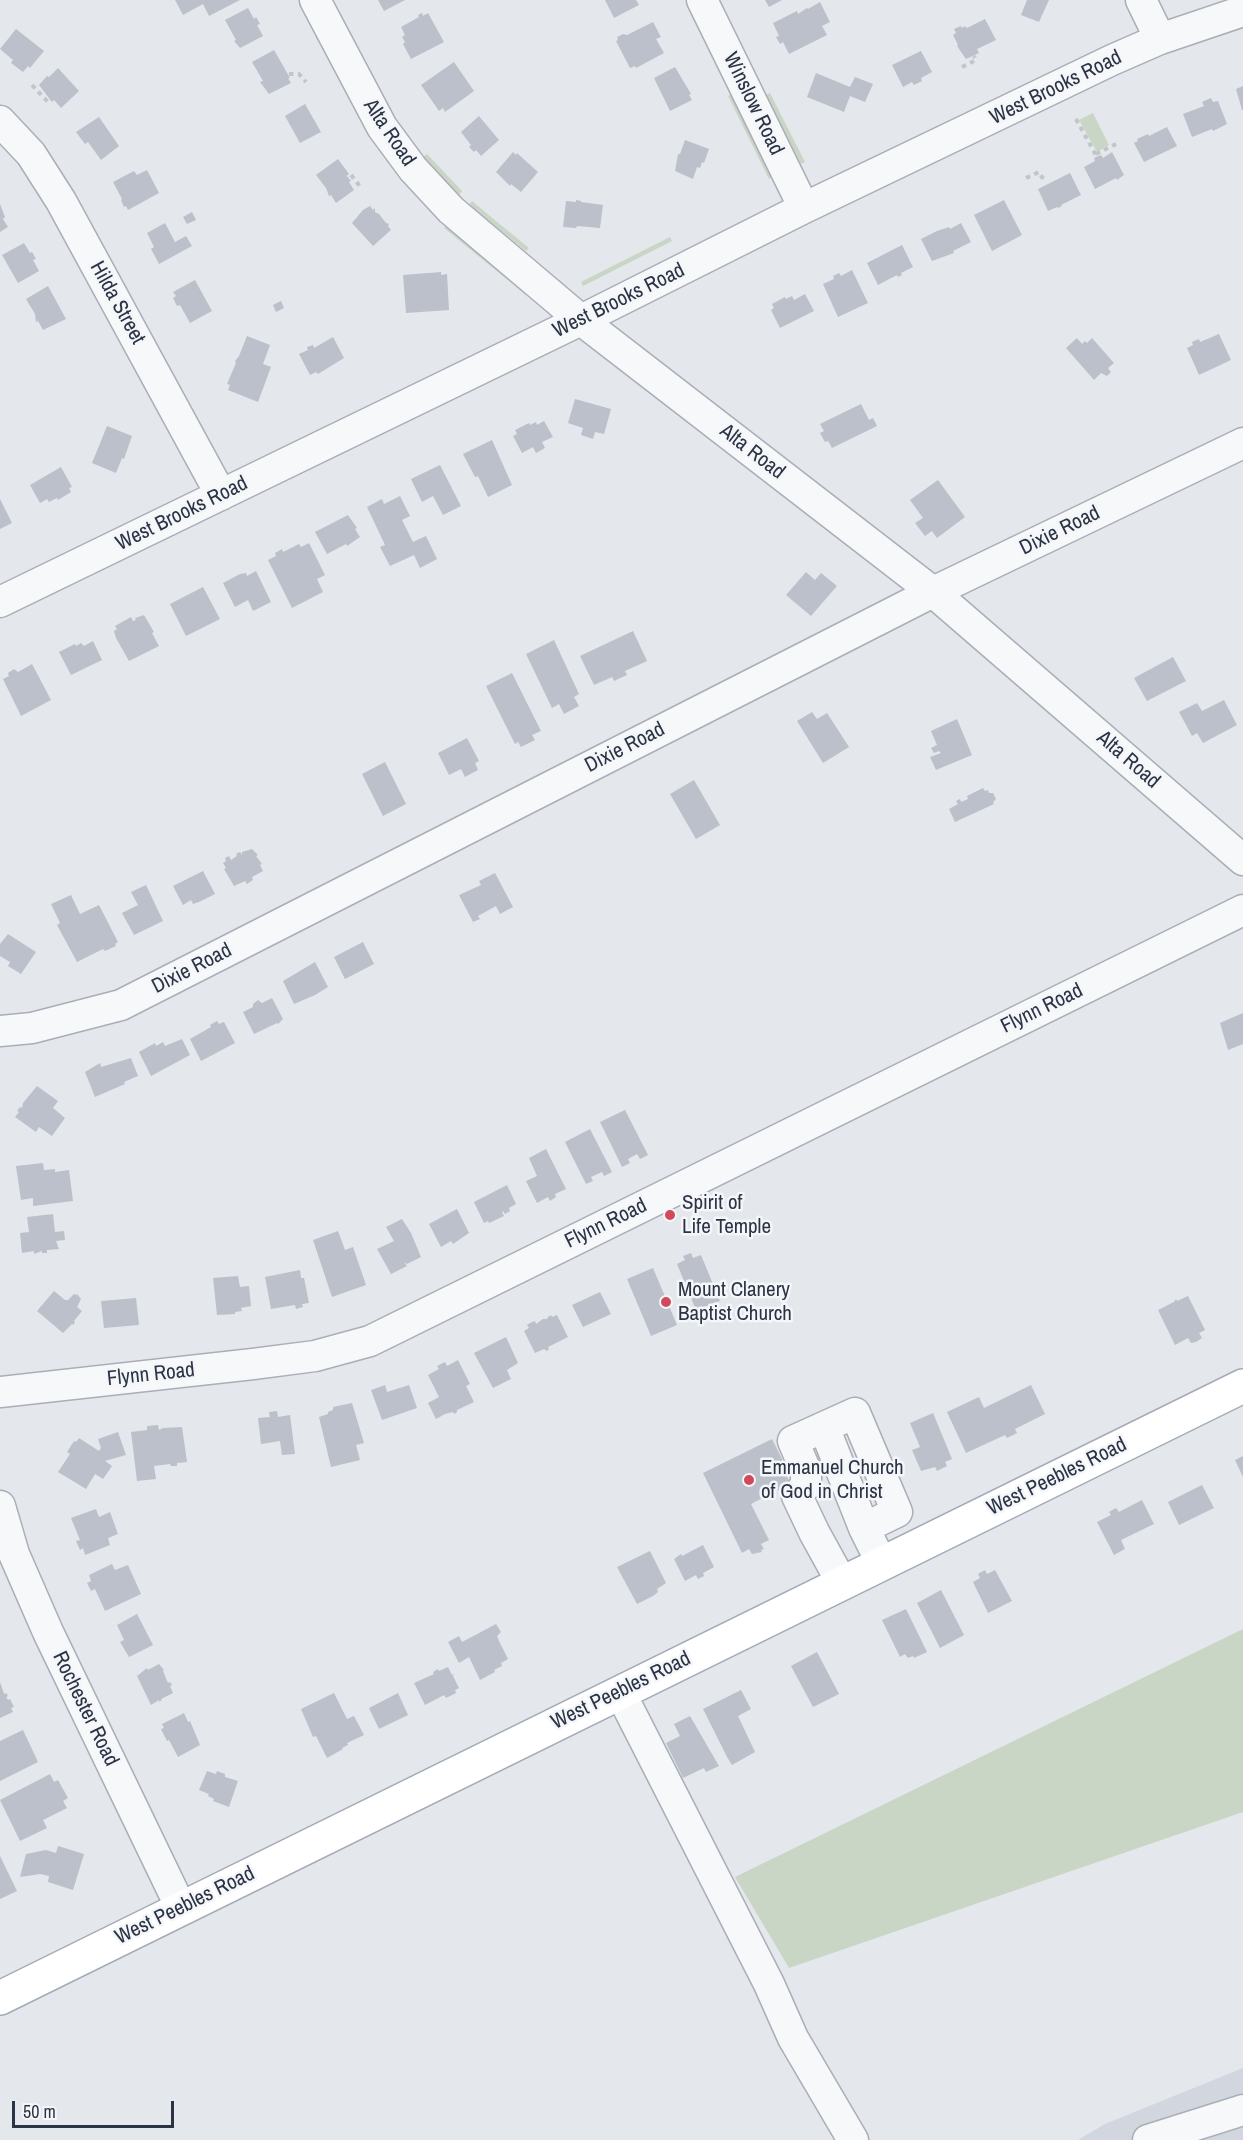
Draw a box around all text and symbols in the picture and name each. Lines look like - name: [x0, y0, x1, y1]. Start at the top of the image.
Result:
- street label: West Brooks Road: [986, 45, 1126, 131]
- street label: Winslow Road: [717, 49, 789, 159]
- street label: Alta Road: [357, 95, 421, 171]
- street label: Hilda Street: [84, 257, 150, 349]
- street label: West Brooks Road: [549, 258, 689, 344]
- street label: Alta Road: [714, 419, 790, 485]
- street label: West Brooks Road: [112, 471, 252, 557]
- street label: Dixie Road: [1016, 501, 1104, 561]
- street label: Dixie Road: [581, 717, 669, 779]
- street label: Alta Road: [1091, 726, 1165, 794]
- street label: Dixie Road: [148, 938, 236, 1000]
- street label: Flynn Road: [997, 978, 1087, 1040]
- place label: Spirit of Life Temple: [682, 1190, 771, 1240]
- street label: Flynn Road: [561, 1193, 651, 1255]
- marker: Spirit of Life Temple: [663, 1208, 677, 1222]
- place label: Mount Clanery Baptist Church: [678, 1277, 792, 1327]
- marker: Mount Clanery Baptist Church: [659, 1295, 673, 1309]
- street label: Flynn Road: [106, 1358, 196, 1392]
- street label: West Peebles Road: [983, 1432, 1131, 1522]
- place label: Emmanuel Church of God in Christ: [761, 1455, 904, 1505]
- marker: Emmanuel Church of God in Christ: [742, 1473, 756, 1487]
- street label: West Peebles Road: [547, 1646, 695, 1736]
- street label: Rochester Road: [46, 1648, 124, 1770]
- street label: West Peebles Road: [111, 1861, 259, 1951]
- scale bar: [15, 2089, 177, 2127]
- text: 50 m: [23, 2099, 56, 2124]

